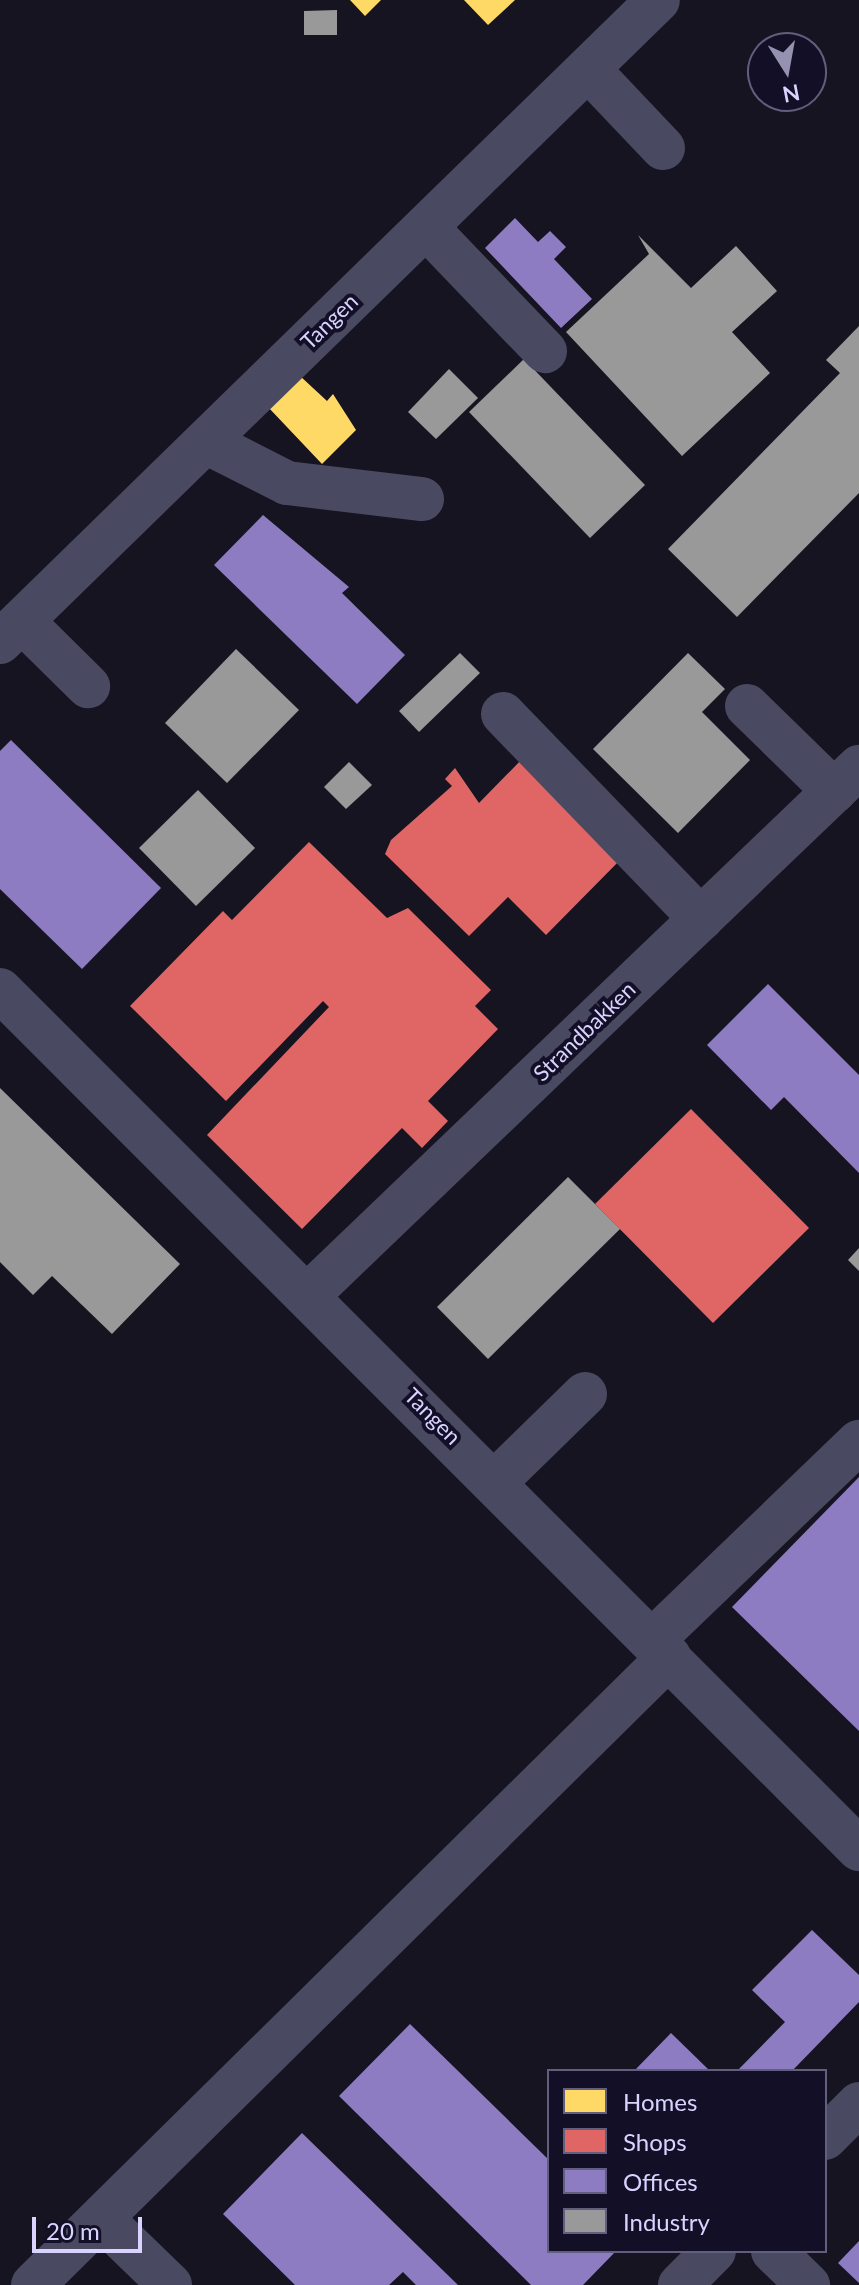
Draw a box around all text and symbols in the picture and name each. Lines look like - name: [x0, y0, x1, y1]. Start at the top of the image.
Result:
- north arrow: [747, 32, 827, 112]
- text: N: [780, 79, 802, 109]
- street label: Tangen: [295, 288, 363, 354]
- street label: Strandbakken: [528, 976, 640, 1086]
- street label: Tangen: [399, 1382, 467, 1450]
- legend: [547, 2069, 827, 2253]
- text: Homes: [623, 2087, 697, 2116]
- text: Shops: [623, 2127, 687, 2156]
- text: Offices: [623, 2167, 698, 2196]
- scale bar: [36, 2201, 146, 2251]
- text: Industry: [623, 2207, 710, 2236]
- text: 20 m: [46, 2216, 100, 2245]

